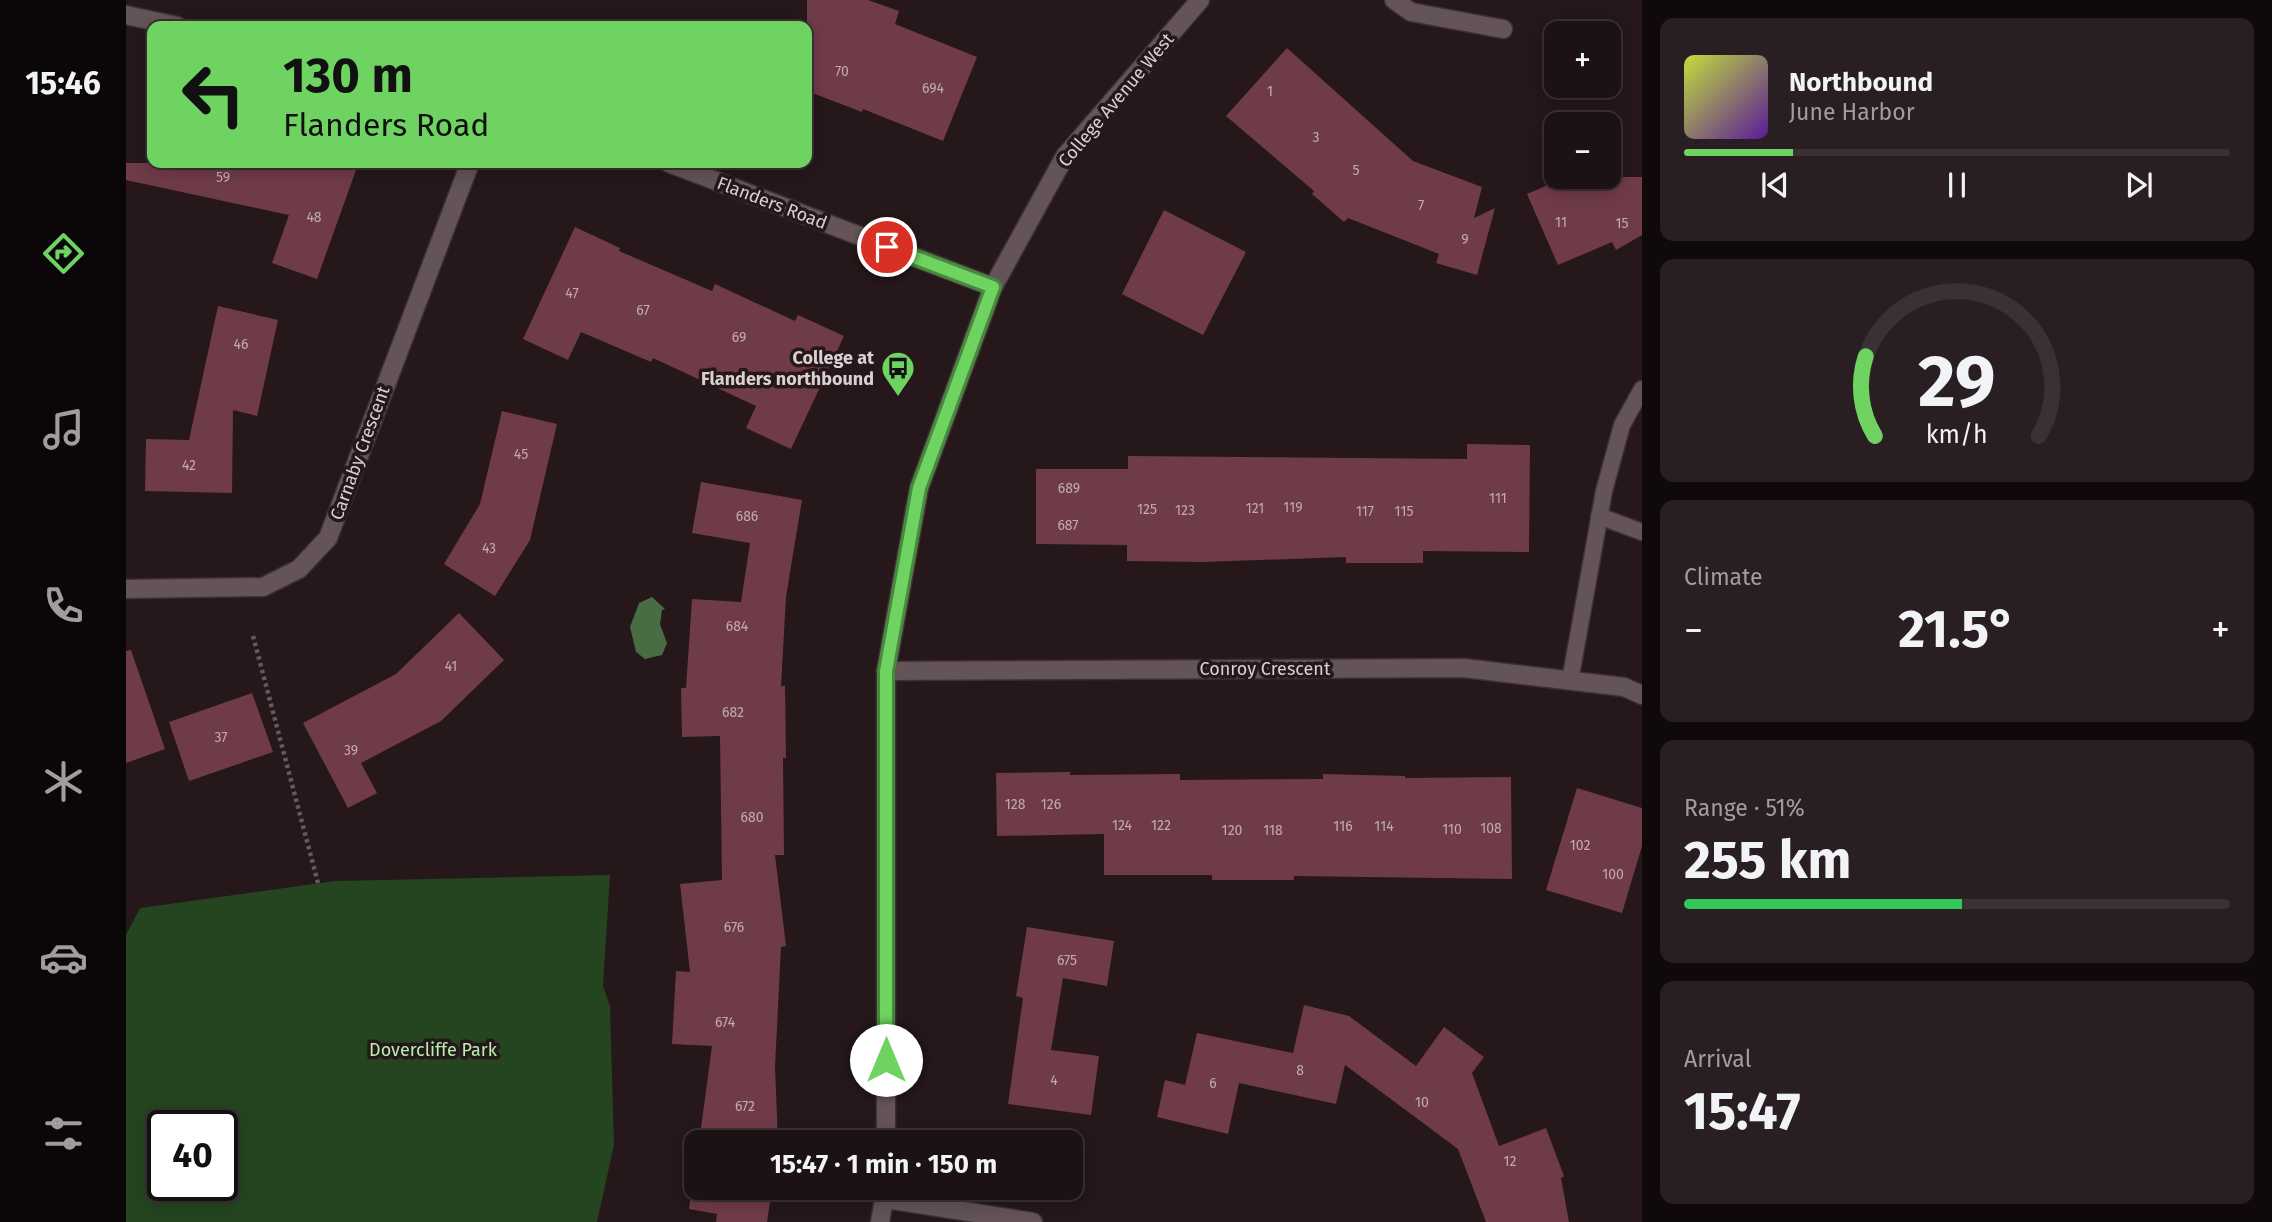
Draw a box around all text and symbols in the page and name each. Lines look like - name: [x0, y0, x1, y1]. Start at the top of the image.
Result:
- map controls: [1544, 21, 1621, 189]
- button: +: [1544, 21, 1621, 98]
- street label: College Avenue West: [1054, 28, 1179, 171]
- text: 130 m: [283, 46, 413, 105]
- icon: left: [168, 49, 259, 140]
- house number: 70: [835, 63, 849, 80]
- text: 15:46: [25, 64, 101, 102]
- text: Northbound: [1789, 67, 1933, 98]
- house number: 694: [922, 80, 945, 97]
- house number: 1: [1267, 83, 1273, 100]
- text: June Harbor: [1789, 98, 1915, 126]
- text: Flanders Road: [283, 106, 489, 144]
- button: −: [1544, 112, 1621, 189]
- house number: 3: [1313, 129, 1320, 146]
- house number: 5: [1352, 162, 1360, 179]
- icon: previous: [1756, 166, 1794, 204]
- icon: pause: [1938, 166, 1976, 204]
- icon: next: [2120, 166, 2158, 204]
- house number: 59: [216, 169, 230, 186]
- street label: Flanders Road: [714, 172, 830, 234]
- house number: 7: [1418, 197, 1424, 214]
- house number: 48: [306, 209, 322, 226]
- house number: 11: [1555, 214, 1567, 231]
- house number: 15: [1615, 215, 1629, 232]
- pin: [857, 217, 917, 277]
- icon: arrive: [868, 228, 906, 266]
- icon: directions: [39, 229, 88, 278]
- house number: 9: [1461, 231, 1469, 248]
- house number: 47: [565, 285, 579, 302]
- house number: 67: [636, 302, 650, 319]
- house number: 69: [732, 329, 746, 346]
- house number: 46: [234, 336, 248, 353]
- text: 29: [1918, 339, 1996, 426]
- place label: College at Flanders northbound: [701, 347, 875, 390]
- bus stop icon: College at Flanders northbound: [879, 349, 917, 398]
- street label: Carnaby Crescent: [326, 383, 395, 523]
- icon: music: [39, 405, 88, 454]
- text: km/h: [1926, 420, 1988, 450]
- house number: 45: [514, 446, 528, 463]
- house number: 42: [182, 457, 196, 474]
- house number: 689: [1058, 480, 1080, 497]
- house number: 111: [1489, 490, 1507, 507]
- house number: 119: [1283, 499, 1303, 516]
- house number: 121: [1246, 500, 1264, 517]
- house number: 125: [1137, 501, 1157, 518]
- house number: 123: [1175, 502, 1195, 519]
- house number: 117: [1356, 503, 1374, 520]
- house number: 115: [1395, 503, 1413, 520]
- house number: 686: [736, 508, 758, 525]
- house number: 687: [1057, 517, 1079, 534]
- house number: 43: [482, 540, 496, 557]
- text: Climate: [1684, 563, 1763, 591]
- icon: phone: [39, 581, 88, 630]
- text: 21.5°: [1898, 598, 2016, 661]
- text: −: [1684, 607, 1703, 653]
- text: +: [2211, 607, 2230, 653]
- house number: 684: [726, 618, 749, 635]
- house number: 41: [445, 658, 457, 675]
- street label: Conroy Crescent: [1200, 658, 1331, 680]
- house number: 682: [722, 704, 744, 721]
- house number: 37: [214, 729, 228, 746]
- house number: 39: [344, 742, 358, 759]
- icon: climate: [39, 757, 88, 806]
- text: Range · 51%: [1684, 794, 1805, 822]
- house number: 128: [1005, 796, 1026, 813]
- house number: 126: [1041, 796, 1061, 813]
- house number: 680: [741, 809, 764, 826]
- house number: 124: [1112, 817, 1133, 834]
- house number: 122: [1151, 817, 1171, 834]
- house number: 116: [1333, 818, 1353, 835]
- house number: 114: [1374, 818, 1394, 835]
- house number: 108: [1480, 820, 1502, 837]
- house number: 110: [1442, 821, 1462, 838]
- house number: 120: [1222, 822, 1243, 839]
- house number: 118: [1263, 822, 1283, 839]
- text: 255 km: [1684, 829, 1851, 892]
- house number: 102: [1570, 837, 1590, 854]
- house number: 100: [1602, 866, 1624, 883]
- house number: 676: [724, 919, 744, 936]
- icon: car: [39, 933, 88, 982]
- house number: 675: [1057, 952, 1077, 969]
- house number: 674: [715, 1014, 736, 1031]
- position arrow: [849, 1023, 923, 1097]
- park label: Dovercliffe Park: [369, 1039, 498, 1061]
- text: Arrival: [1684, 1045, 1751, 1073]
- house number: 8: [1296, 1062, 1304, 1079]
- house number: 4: [1050, 1072, 1058, 1089]
- house number: 6: [1209, 1075, 1217, 1092]
- text: 15:47: [1684, 1080, 1800, 1143]
- house number: 10: [1415, 1094, 1429, 1111]
- house number: 672: [735, 1098, 755, 1115]
- icon: filters: [39, 1109, 88, 1158]
- speed limit sign: 40: [147, 1110, 238, 1201]
- text: 15:47 · 1 min · 150 m: [770, 1149, 997, 1180]
- house number: 12: [1504, 1153, 1517, 1170]

